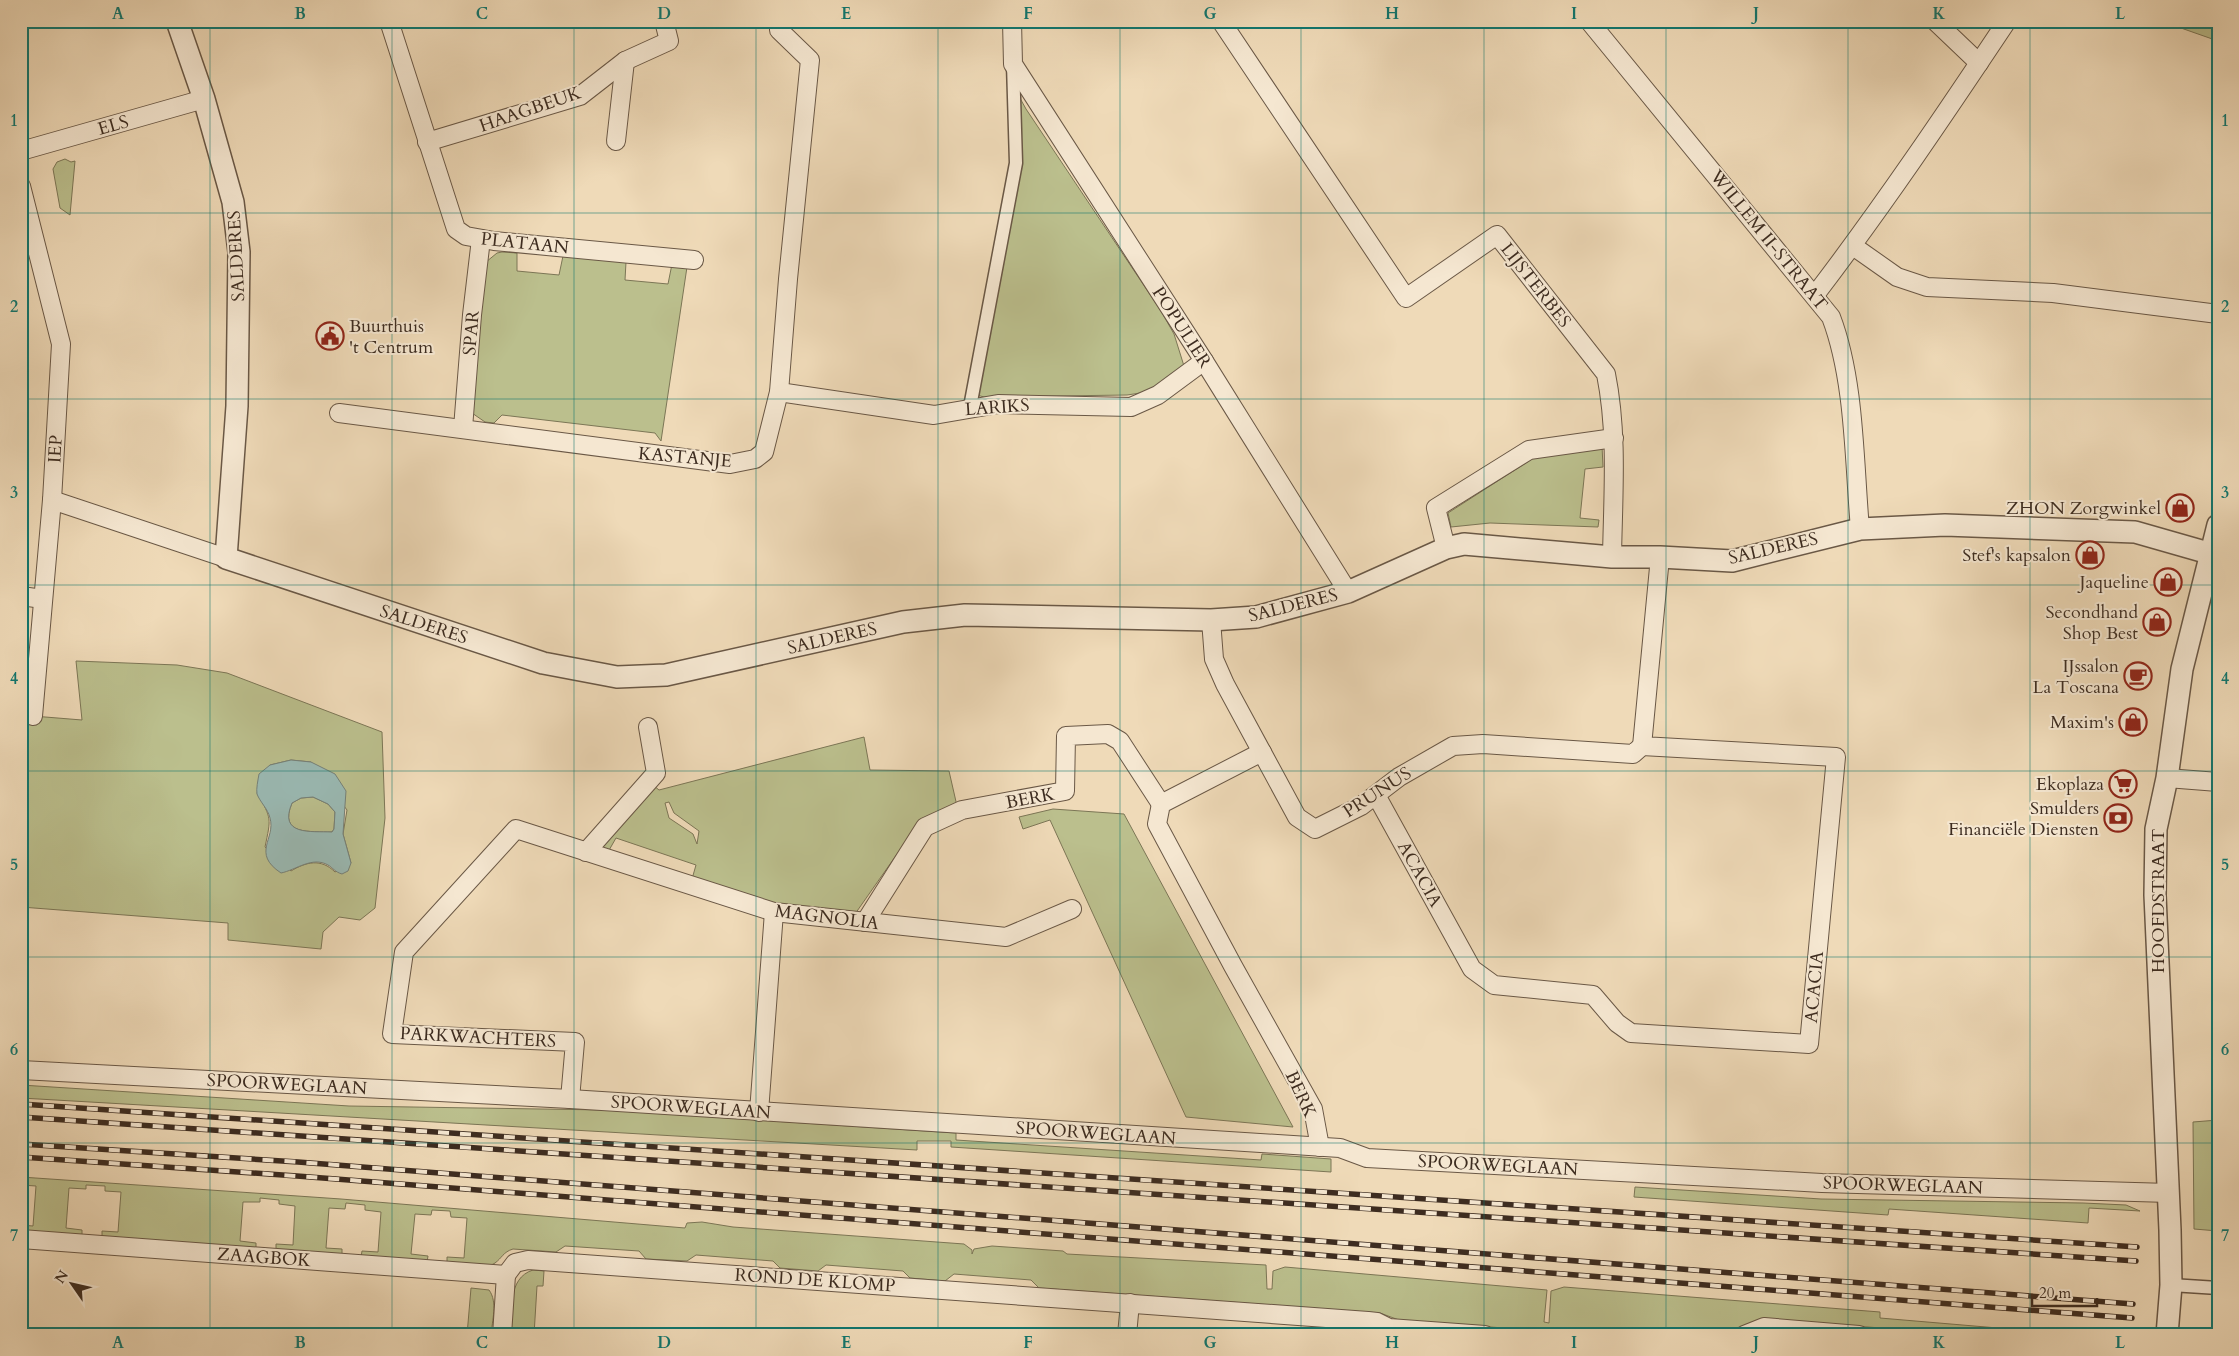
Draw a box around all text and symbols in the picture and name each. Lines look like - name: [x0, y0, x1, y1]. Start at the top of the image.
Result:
- text: A: [112, 3, 124, 25]
- text: B: [294, 3, 306, 25]
- text: C: [476, 3, 488, 25]
- text: D: [657, 3, 671, 25]
- text: E: [841, 3, 851, 25]
- text: F: [1023, 3, 1033, 25]
- text: G: [1203, 3, 1217, 25]
- text: H: [1385, 3, 1399, 25]
- text: I: [1571, 3, 1577, 25]
- text: J: [1751, 3, 1759, 25]
- text: K: [1933, 3, 1946, 25]
- text: L: [2115, 3, 2126, 25]
- street label: HAAGBEUK: [476, 80, 585, 139]
- street label: ELS: [95, 109, 131, 142]
- text: 1: [10, 110, 18, 132]
- text: 1: [2221, 110, 2229, 132]
- street label: WILLEM II-STRAAT: [1703, 164, 1833, 316]
- street label: SALDERES: [222, 210, 251, 302]
- street label: PLATAAN: [480, 226, 571, 261]
- street label: LIJSTERBES: [1495, 238, 1577, 333]
- street label: POPULIER: [1146, 282, 1217, 373]
- text: 2: [10, 296, 18, 318]
- text: 2: [2221, 296, 2229, 318]
- street label: SPAR: [457, 309, 486, 357]
- place label: Buurthuis 't Centrum: [349, 314, 434, 360]
- public building icon: Buurthuis 't Centrum: [315, 321, 345, 351]
- street label: LARIKS: [964, 393, 1030, 422]
- street label: IEP: [42, 434, 69, 464]
- street label: KASTANJE: [637, 441, 733, 474]
- text: 3: [10, 482, 18, 504]
- text: 3: [2221, 482, 2229, 504]
- shop icon: ZHON Zorgwinkel: [2165, 493, 2195, 523]
- place label: ZHON Zorgwinkel: [2006, 496, 2161, 521]
- street label: SALDERES: [1726, 526, 1820, 571]
- shop icon: Stef's kapsalon: [2075, 540, 2105, 570]
- place label: Stef's kapsalon: [1962, 543, 2072, 568]
- shop icon: Jaqueline: [2153, 567, 2183, 597]
- place label: Jaqueline: [2076, 570, 2149, 595]
- street label: SALDERES: [1246, 582, 1340, 629]
- street label: SALDERES: [377, 599, 471, 650]
- place label: Secondhand Shop Best: [2046, 600, 2138, 646]
- shop icon: Secondhand Shop Best: [2142, 607, 2172, 637]
- street label: SALDERES: [785, 616, 879, 661]
- place label: IJssalon La Toscana: [2033, 654, 2120, 700]
- cafe icon: IJssalon La Toscana: [2123, 661, 2153, 691]
- text: 4: [10, 668, 18, 690]
- text: 4: [2221, 668, 2229, 690]
- shop icon: Maxim's: [2118, 707, 2148, 737]
- place label: Maxim's: [2050, 710, 2114, 735]
- street label: PRUNUS: [1338, 761, 1416, 824]
- supermarket icon: Ekoplaza: [2108, 769, 2138, 799]
- place label: Ekoplaza: [2036, 772, 2104, 797]
- street label: BERK: [1004, 781, 1057, 815]
- place label: Smulders Financiële Diensten: [1948, 796, 2100, 842]
- bank icon: Smulders Financiële Diensten: [2103, 803, 2133, 833]
- street label: HOOFDSTRAAT: [2146, 829, 2171, 973]
- street label: ACACIA: [1391, 837, 1448, 912]
- text: 5: [10, 854, 18, 876]
- text: 5: [2221, 854, 2229, 876]
- street label: MAGNOLIA: [773, 899, 881, 936]
- street label: ACACIA: [1799, 950, 1830, 1024]
- street label: PARKWACHTERS: [399, 1021, 557, 1054]
- text: 6: [10, 1039, 18, 1061]
- text: 6: [2221, 1039, 2229, 1061]
- street label: BERK: [1279, 1067, 1323, 1122]
- street label: SPOORWEGLAAN: [206, 1068, 368, 1101]
- street label: SPOORWEGLAAN: [610, 1089, 772, 1126]
- street label: SPOORWEGLAAN: [1015, 1115, 1177, 1152]
- street label: SPOORWEGLAAN: [1417, 1149, 1579, 1182]
- street label: SPOORWEGLAAN: [1822, 1170, 1984, 1201]
- text: 7: [10, 1225, 18, 1247]
- text: 7: [2221, 1225, 2229, 1247]
- street label: ZAAGBOK: [216, 1242, 312, 1273]
- north arrow: [48, 1258, 98, 1308]
- street label: ROND DE KLOMP: [734, 1262, 896, 1299]
- text: N: [50, 1267, 73, 1287]
- scale bar: [2032, 1276, 2096, 1308]
- text: 20 m: [2039, 1283, 2071, 1303]
- text: A: [112, 1332, 124, 1354]
- text: B: [294, 1332, 306, 1354]
- text: C: [476, 1332, 488, 1354]
- text: D: [657, 1332, 671, 1354]
- text: E: [841, 1332, 851, 1354]
- text: F: [1023, 1332, 1033, 1354]
- text: G: [1203, 1332, 1217, 1354]
- text: H: [1385, 1332, 1399, 1354]
- text: I: [1571, 1332, 1577, 1354]
- text: J: [1751, 1332, 1759, 1354]
- text: K: [1933, 1332, 1946, 1354]
- text: L: [2115, 1332, 2126, 1354]

